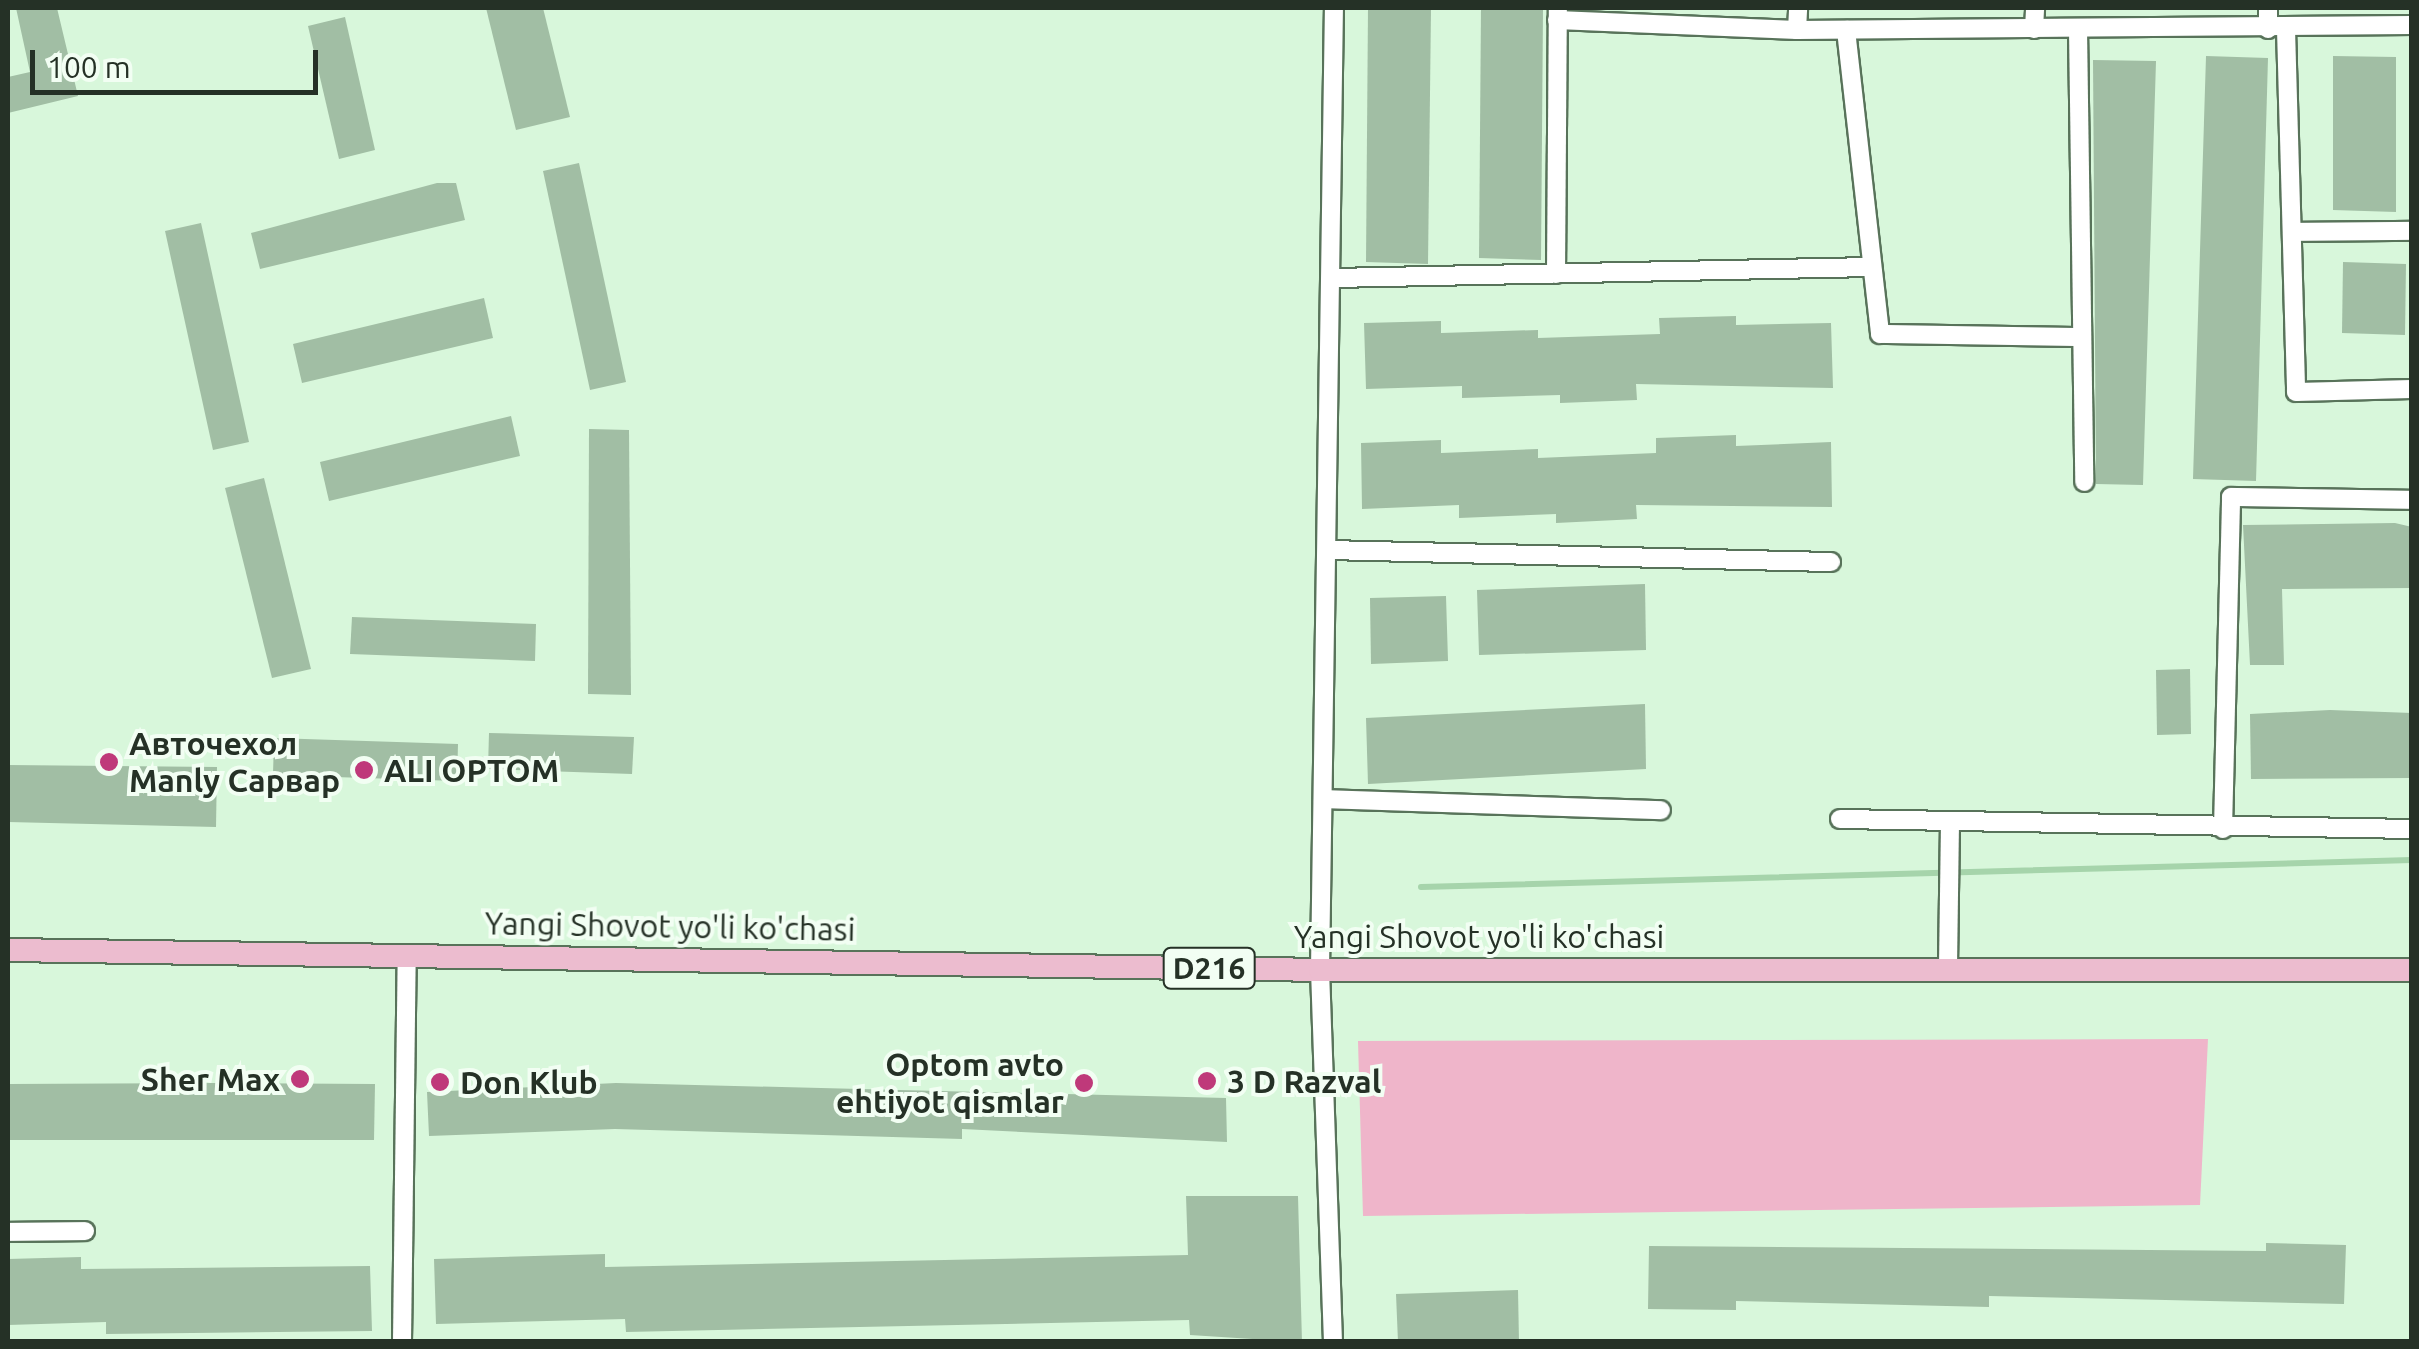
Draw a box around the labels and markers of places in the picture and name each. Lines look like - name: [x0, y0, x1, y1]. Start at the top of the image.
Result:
- place label: Авточехол Manly Сарвар: [129, 725, 340, 800]
- marker: Авточехол Manly Сарвар: [98, 751, 120, 773]
- place label: ALI OPTOM: [384, 751, 559, 789]
- marker: ALI OPTOM: [353, 759, 375, 781]
- place label: Optom avto ehtiyot qismlar: [836, 1046, 1064, 1121]
- place label: Sher Max: [141, 1060, 280, 1098]
- place label: 3 D Razval: [1227, 1062, 1381, 1100]
- place label: Don Klub: [460, 1063, 598, 1101]
- marker: Sher Max: [289, 1068, 311, 1090]
- marker: 3 D Razval: [1196, 1070, 1218, 1092]
- marker: Don Klub: [429, 1071, 451, 1093]
- marker: Optom avto ehtiyot qismlar: [1073, 1072, 1095, 1094]

